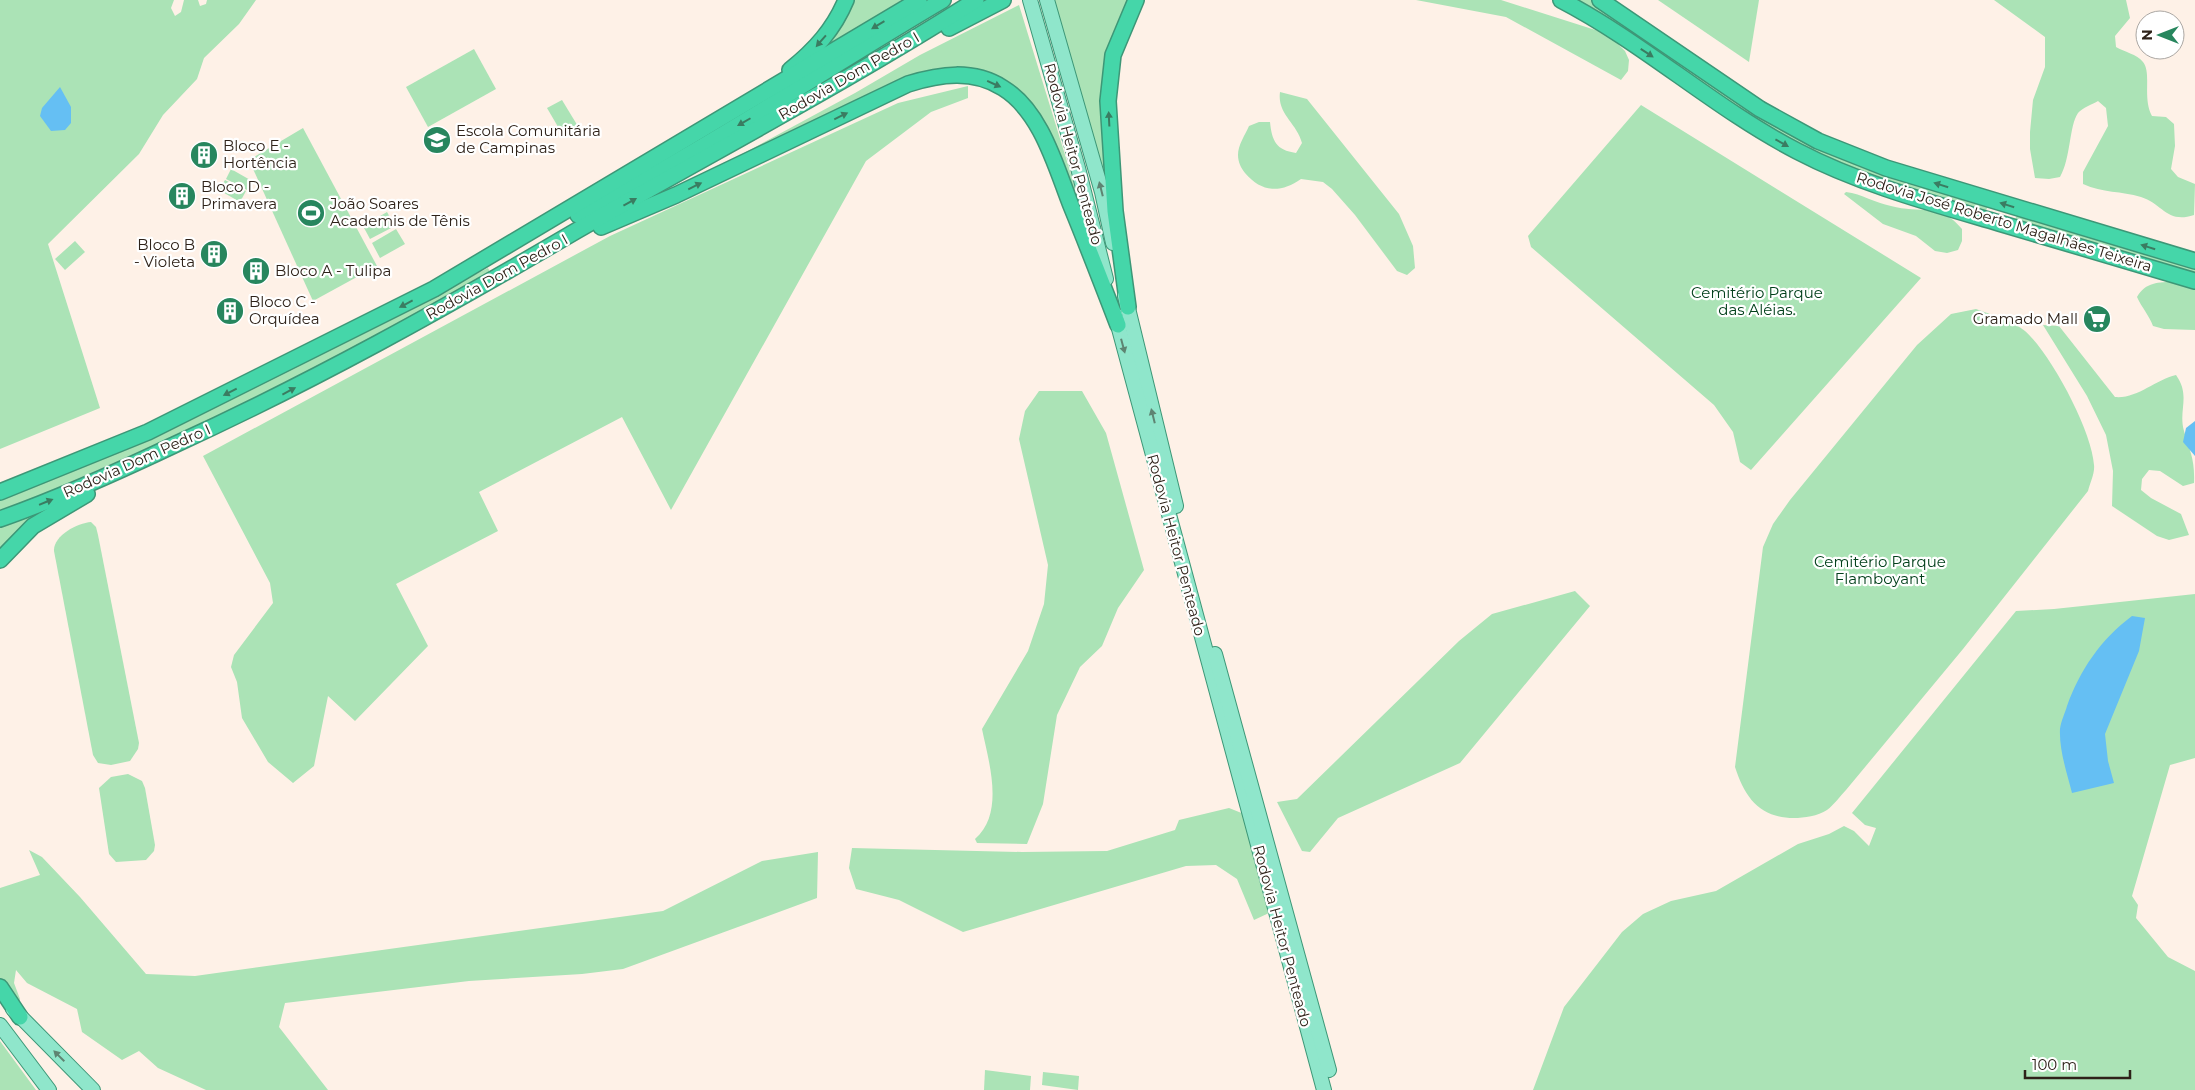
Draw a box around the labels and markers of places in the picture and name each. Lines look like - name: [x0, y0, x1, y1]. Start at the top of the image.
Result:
- place label: Escola Comunitária de Campinas: [456, 121, 601, 157]
- school or university icon: Escola Comunitária de Campinas: [422, 125, 452, 155]
- place label: Bloco E - Hortência: [223, 136, 297, 172]
- building icon: Bloco E - Hortência: [189, 140, 219, 170]
- place label: Bloco D - Primavera: [201, 177, 277, 213]
- building icon: Bloco D - Primavera: [167, 181, 197, 211]
- place label: João Soares Academis de Tênis: [329, 194, 470, 230]
- sports icon: João Soares Academis de Tênis: [296, 198, 326, 228]
- place label: Bloco B - Violeta: [134, 235, 195, 271]
- building icon: Bloco B - Violeta: [199, 239, 229, 269]
- building icon: Bloco A - Tulipa: [241, 256, 271, 286]
- place label: Bloco A - Tulipa: [275, 261, 391, 280]
- place label: Bloco C - Orquídea: [249, 292, 320, 328]
- building icon: Bloco C - Orquídea: [215, 296, 245, 326]
- supermarket icon: Gramado Mall: [2082, 304, 2112, 334]
- place label: Gramado Mall: [1973, 309, 2078, 328]

